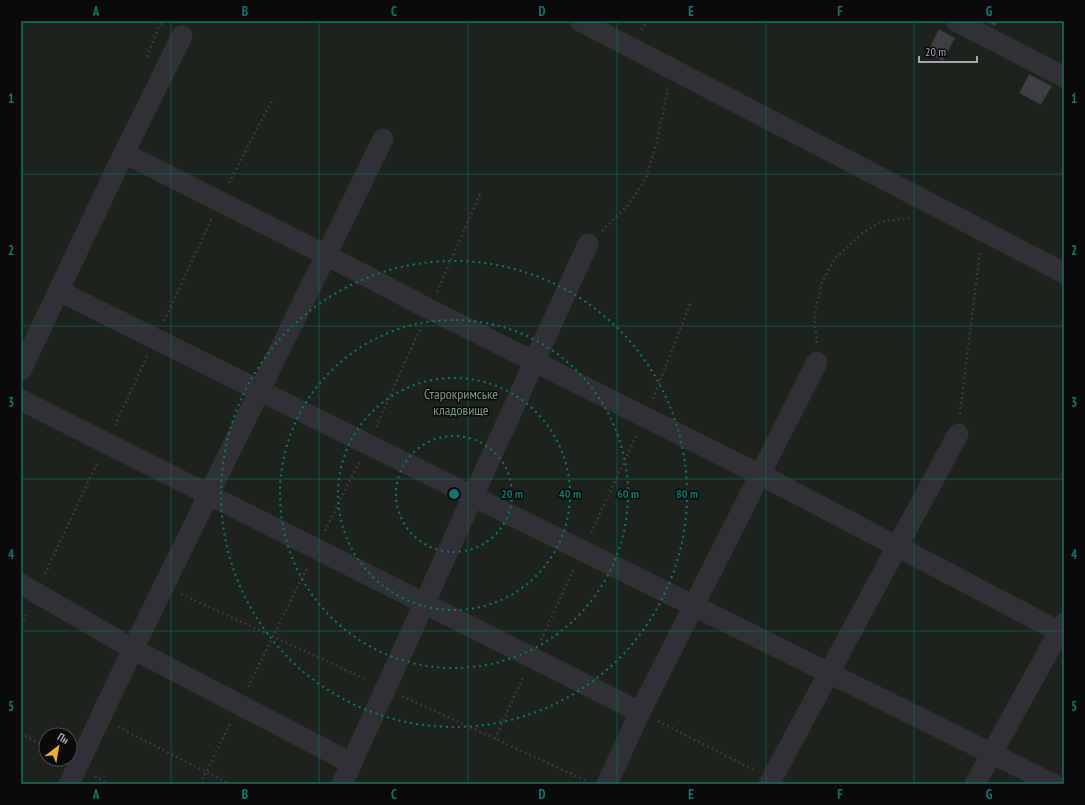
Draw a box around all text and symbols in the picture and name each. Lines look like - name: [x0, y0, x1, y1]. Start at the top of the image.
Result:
- text: A: [92, 3, 100, 20]
- text: B: [242, 3, 248, 20]
- text: C: [391, 3, 397, 20]
- text: D: [539, 3, 546, 20]
- text: E: [688, 3, 694, 20]
- text: F: [837, 3, 843, 20]
- text: G: [986, 3, 993, 20]
- scale bar: [919, 38, 977, 64]
- text: 20 m: [925, 44, 946, 59]
- text: 1: [8, 90, 14, 107]
- text: 1: [1071, 90, 1077, 107]
- text: 2: [8, 242, 14, 259]
- text: 2: [1071, 242, 1077, 259]
- park label: Старокримське кладовище: [424, 385, 498, 419]
- text: 3: [8, 394, 14, 411]
- text: 3: [1071, 394, 1077, 411]
- text: 20 m: [501, 486, 523, 501]
- text: 40 m: [559, 486, 581, 501]
- text: 60 m: [617, 486, 639, 501]
- text: 80 m: [676, 486, 698, 501]
- centre of rings: [447, 487, 461, 501]
- text: 4: [8, 546, 15, 563]
- text: 4: [1071, 546, 1078, 563]
- text: 5: [8, 698, 14, 715]
- text: 5: [1071, 698, 1077, 715]
- north arrow: [38, 727, 78, 767]
- text: Пн: [55, 730, 71, 747]
- text: A: [92, 786, 100, 803]
- text: B: [242, 786, 248, 803]
- text: C: [391, 786, 397, 803]
- text: D: [539, 786, 546, 803]
- text: E: [688, 786, 694, 803]
- text: F: [837, 786, 843, 803]
- text: G: [986, 786, 993, 803]

